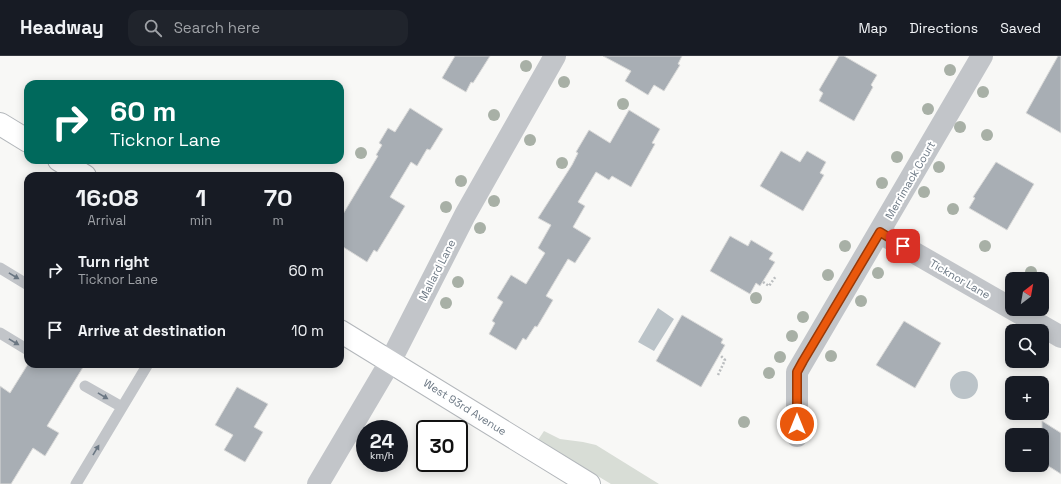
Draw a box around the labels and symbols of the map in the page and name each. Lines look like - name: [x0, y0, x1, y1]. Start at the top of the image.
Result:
- street label: Merrimack Court: [882, 138, 938, 222]
- pin: [886, 229, 920, 263]
- street label: Mallard Lane: [416, 237, 458, 303]
- street label: Ticknor Lane: [927, 256, 993, 302]
- north arrow: [1005, 272, 1049, 316]
- one-way arrow: [8, 273, 20, 280]
- one-way arrow: [8, 338, 20, 345]
- street label: West 93rd Avenue: [421, 376, 509, 438]
- one-way arrow: [97, 393, 109, 400]
- position arrow: [776, 403, 818, 445]
- speed limit sign: 30: [416, 420, 468, 472]
- one-way arrow: [93, 445, 100, 456]

